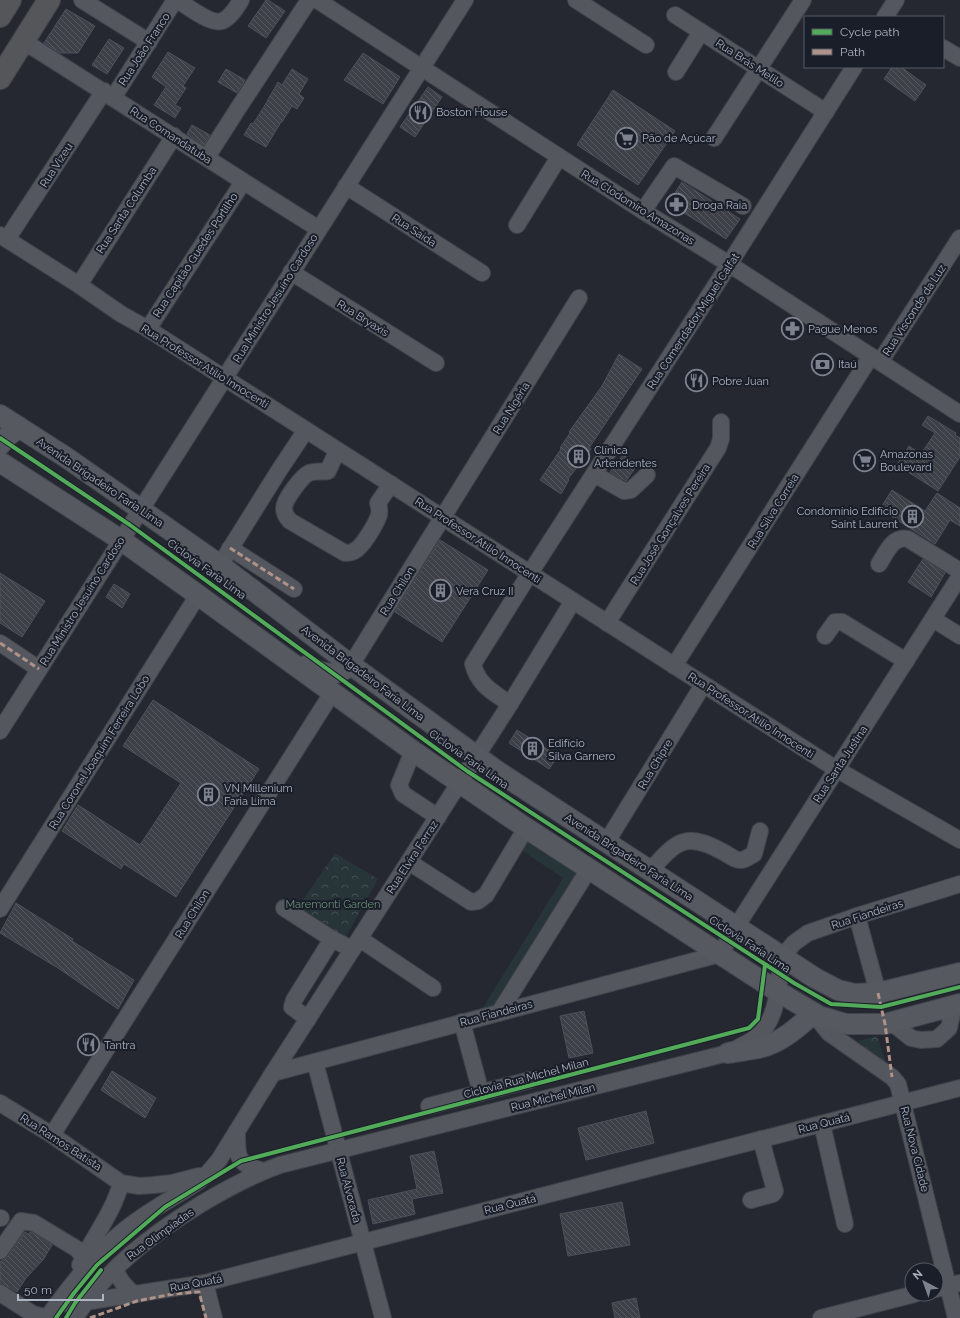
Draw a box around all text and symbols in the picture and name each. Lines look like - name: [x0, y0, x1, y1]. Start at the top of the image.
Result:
- street label: Rua João Franco: [116, 10, 173, 88]
- legend: [804, 16, 944, 68]
- text: Cycle path: [840, 25, 899, 39]
- street label: Rua Brás Melilo: [713, 37, 787, 91]
- text: Path: [840, 45, 865, 59]
- restaurant icon: Boston House: [408, 99, 434, 125]
- street label: Rua Comandatuba: [127, 104, 214, 167]
- place label: Boston House: [436, 106, 508, 119]
- supermarket icon: Pão de Açúcar: [613, 125, 639, 151]
- place label: Pão de Açúcar: [642, 132, 716, 145]
- street label: Rua Vizeu: [37, 141, 76, 190]
- street label: Rua Santa Columba: [94, 165, 159, 256]
- street label: Rua Clodomiro Amazonas: [579, 167, 697, 248]
- street label: Rua Capitão Guedes Portilho: [150, 190, 241, 320]
- pharmacy icon: Droga Raia: [664, 192, 690, 218]
- place label: Droga Raia: [692, 199, 747, 212]
- street label: Rua Saida: [389, 211, 438, 250]
- street label: Rua Ministro Jesuíno Cardoso: [230, 231, 321, 365]
- street label: Rua Comendador Miguel Calfat: [645, 251, 742, 392]
- street label: Rua Visconde da Luz: [880, 262, 949, 358]
- street label: Rua Bryaxis: [334, 297, 391, 339]
- pharmacy icon: Pague Menos: [779, 316, 805, 342]
- street label: Rua Professor Atílio Innocenti: [139, 322, 271, 411]
- place label: Pague Menos: [808, 323, 878, 336]
- bank icon: Itaú: [809, 351, 835, 377]
- place label: Itaú: [838, 358, 857, 371]
- restaurant icon: Pobre Juan: [683, 368, 709, 394]
- place label: Pobre Juan: [712, 375, 769, 388]
- street label: Rua Nigéria: [490, 380, 533, 437]
- street label: Avenida Brigadeiro Faria Lima: [34, 435, 166, 530]
- building icon: Clínica Artendentes: [565, 443, 591, 469]
- place label: Clínica Artendentes: [594, 444, 657, 470]
- supermarket icon: Amazonas Boulevard: [851, 447, 877, 473]
- place label: Amazonas Boulevard: [880, 448, 933, 474]
- street label: Rua José Gonçalves Pereira: [628, 461, 713, 587]
- street label: Rua Silva Correia: [745, 472, 802, 551]
- street label: Rua Professor Atílio Innocenti: [412, 495, 543, 586]
- building icon: Condomínio Edifício Saint Laurent: [900, 504, 926, 530]
- place label: Condomínio Edifício Saint Laurent: [797, 505, 898, 531]
- street label: Rua Ministro Jesuíno Cardoso: [37, 534, 128, 668]
- street label: Ciclovia Faria Lima: [165, 536, 249, 602]
- street label: Rua Chilon: [377, 565, 417, 618]
- building icon: Vera Cruz II: [428, 578, 454, 604]
- place label: Vera Cruz II: [456, 585, 513, 598]
- street label: Avenida Brigadeiro Faria Lima: [299, 623, 427, 724]
- street label: Rua Professor Atílio Innocenti: [685, 670, 816, 761]
- street label: Rua Coronel Joaquim Ferreira Lobo: [46, 673, 153, 832]
- street label: Rua Santa Justina: [811, 723, 870, 805]
- street label: Ciclovia Faria Lima: [426, 727, 511, 792]
- building icon: Edifício Silva Garnero: [520, 736, 546, 762]
- place label: Edifício Silva Garnero: [548, 737, 616, 763]
- street label: Rua Chipre: [636, 737, 676, 791]
- building icon: VN Millenium Faria Lima: [195, 781, 221, 807]
- place label: VN Millenium Faria Lima: [224, 782, 293, 808]
- street label: Avenida Brigadeiro Faria Lima: [562, 811, 695, 904]
- street label: Rua Elvira Ferraz: [384, 818, 441, 896]
- street label: Rua Chilon: [172, 888, 212, 941]
- street label: Rua Fiandeiras: [830, 897, 905, 932]
- park label: Maremonti Garden: [286, 898, 380, 911]
- street label: Ciclovia Faria Lima: [707, 913, 793, 976]
- street label: Rua Fiandeiras: [458, 998, 534, 1029]
- restaurant icon: Tantra: [75, 1032, 101, 1058]
- place label: Tantra: [104, 1039, 135, 1052]
- street label: Ciclovia Rua Michel Milan: [462, 1055, 590, 1101]
- street label: Rua Michel Milan: [509, 1080, 597, 1114]
- street label: Rua Nova Cidade: [898, 1105, 932, 1194]
- street label: Rua Ramos Batista: [17, 1111, 104, 1174]
- street label: Rua Quatá: [797, 1111, 851, 1136]
- street label: Rua Alvorada: [334, 1156, 363, 1224]
- street label: Rua Quatá: [483, 1192, 537, 1217]
- street label: Rua Olimpíadas: [124, 1206, 196, 1263]
- north arrow: [904, 1262, 944, 1302]
- text: N: [910, 1267, 925, 1282]
- street label: Rua Quatá: [169, 1272, 223, 1295]
- scale bar: [18, 1276, 103, 1302]
- text: 50 m: [24, 1283, 52, 1297]

